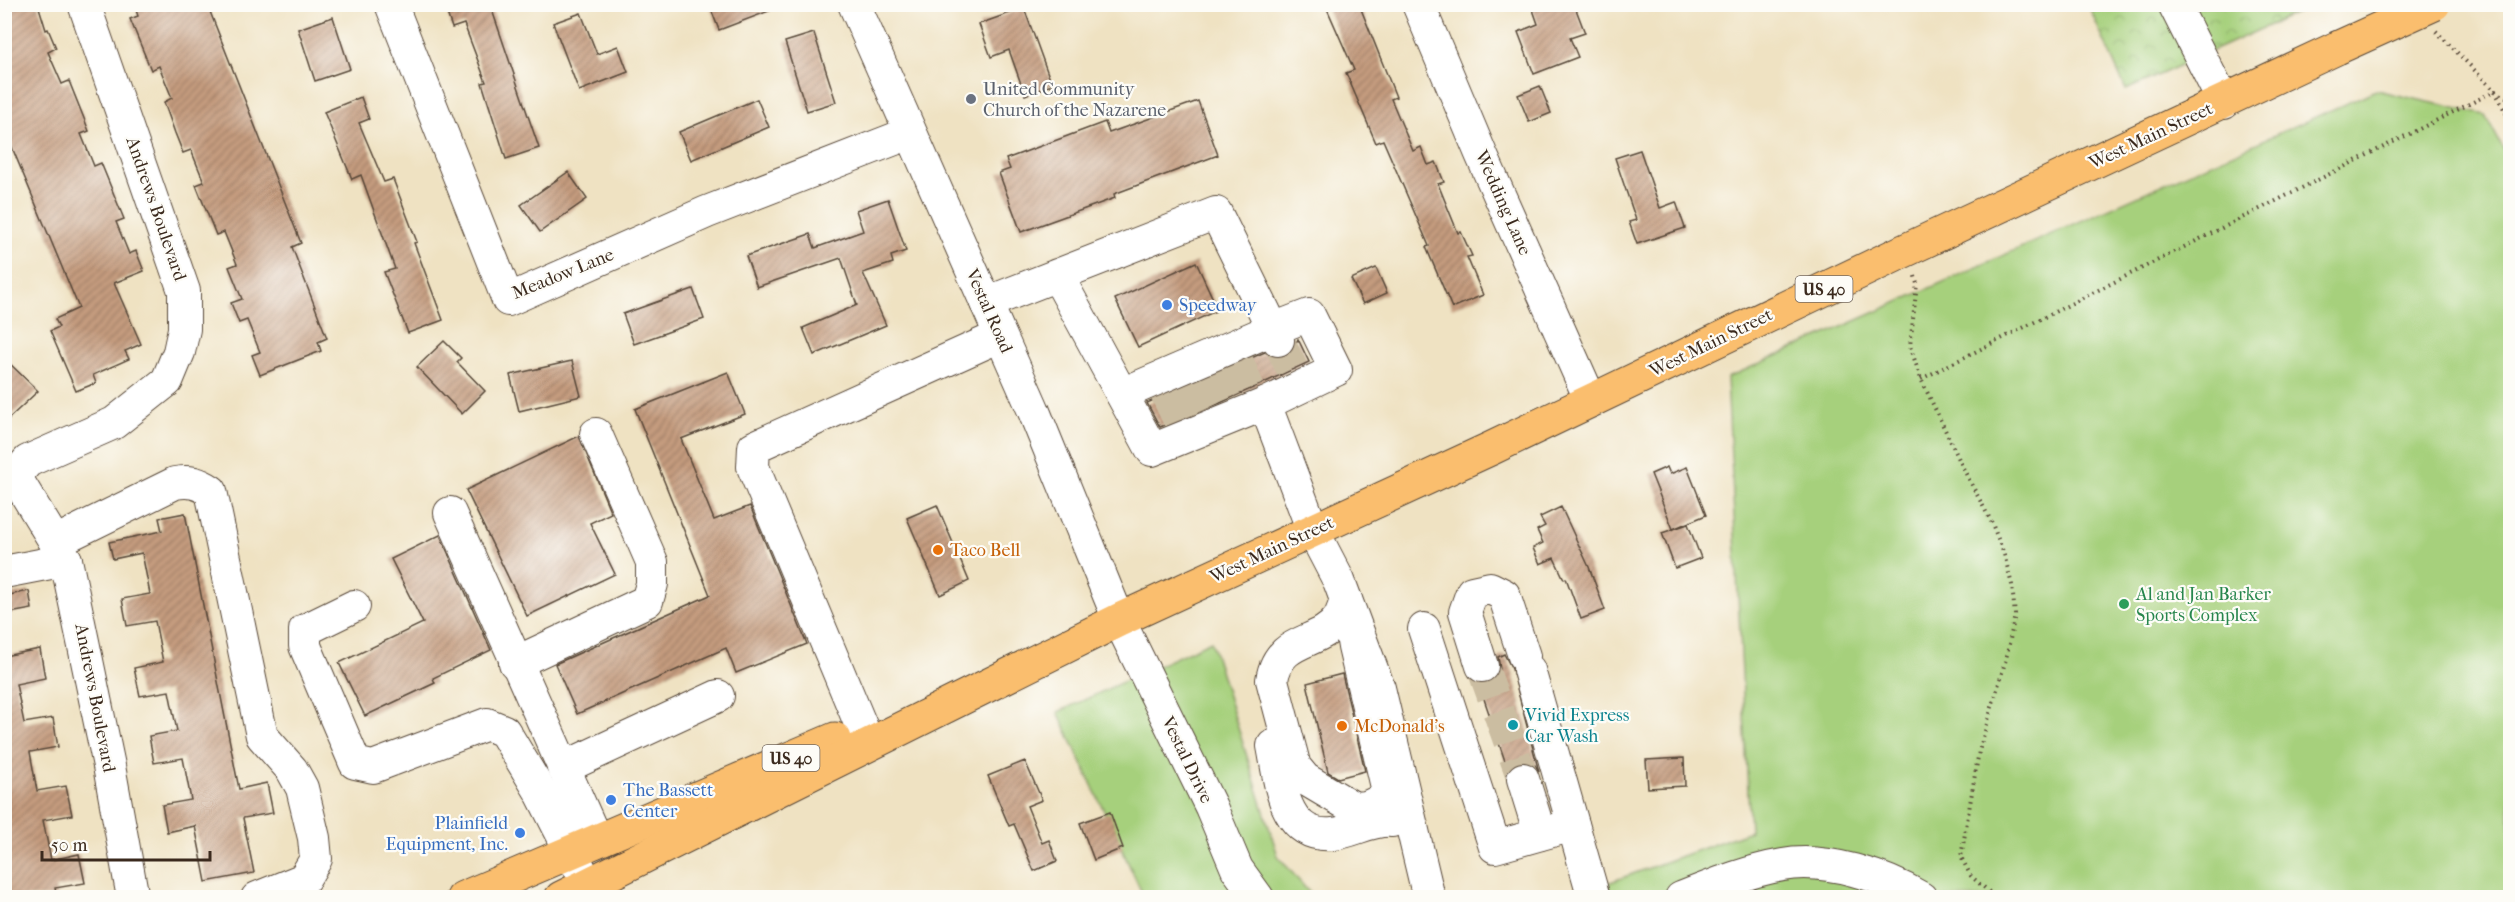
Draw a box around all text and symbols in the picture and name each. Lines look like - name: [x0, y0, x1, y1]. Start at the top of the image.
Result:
- place label: United Community Church of the Nazarene: [983, 79, 1166, 121]
- marker: United Community Church of the Nazarene: [964, 92, 978, 106]
- street label: West Main Street: [2085, 98, 2217, 174]
- street label: Andrews Boulevard: [121, 133, 191, 284]
- street label: Wedding Lane: [1470, 146, 1536, 259]
- street label: Meadow Lane: [509, 244, 617, 304]
- street label: Vestal Road: [961, 265, 1017, 357]
- road number: US 40: [1796, 276, 1852, 302]
- place label: Speedway: [1179, 295, 1258, 316]
- marker: Speedway: [1160, 298, 1174, 312]
- street label: West Main Street: [1645, 304, 1776, 382]
- street label: West Main Street: [1206, 512, 1338, 588]
- place label: Taco Bell: [950, 540, 1020, 561]
- marker: Taco Bell: [931, 543, 945, 557]
- place label: Al and Jan Barker Sports Complex: [2135, 584, 2271, 626]
- marker: Al and Jan Barker Sports Complex: [2117, 597, 2131, 611]
- street label: Andrews Boulevard: [70, 621, 120, 774]
- place label: Vivid Express Car Wash: [1524, 705, 1630, 747]
- street label: Vestal Drive: [1157, 712, 1217, 807]
- place label: McDonald's: [1354, 716, 1445, 737]
- marker: Vivid Express Car Wash: [1506, 718, 1520, 732]
- marker: McDonald's: [1335, 719, 1349, 733]
- road number: US 40: [762, 745, 820, 771]
- place label: The Bassett Center: [623, 780, 714, 822]
- marker: The Bassett Center: [604, 793, 618, 807]
- place label: Plainfield Equipment, Inc.: [386, 813, 508, 855]
- scale bar: [42, 824, 210, 862]
- marker: Plainfield Equipment, Inc.: [513, 826, 527, 840]
- text: 50 m: [51, 835, 88, 856]

